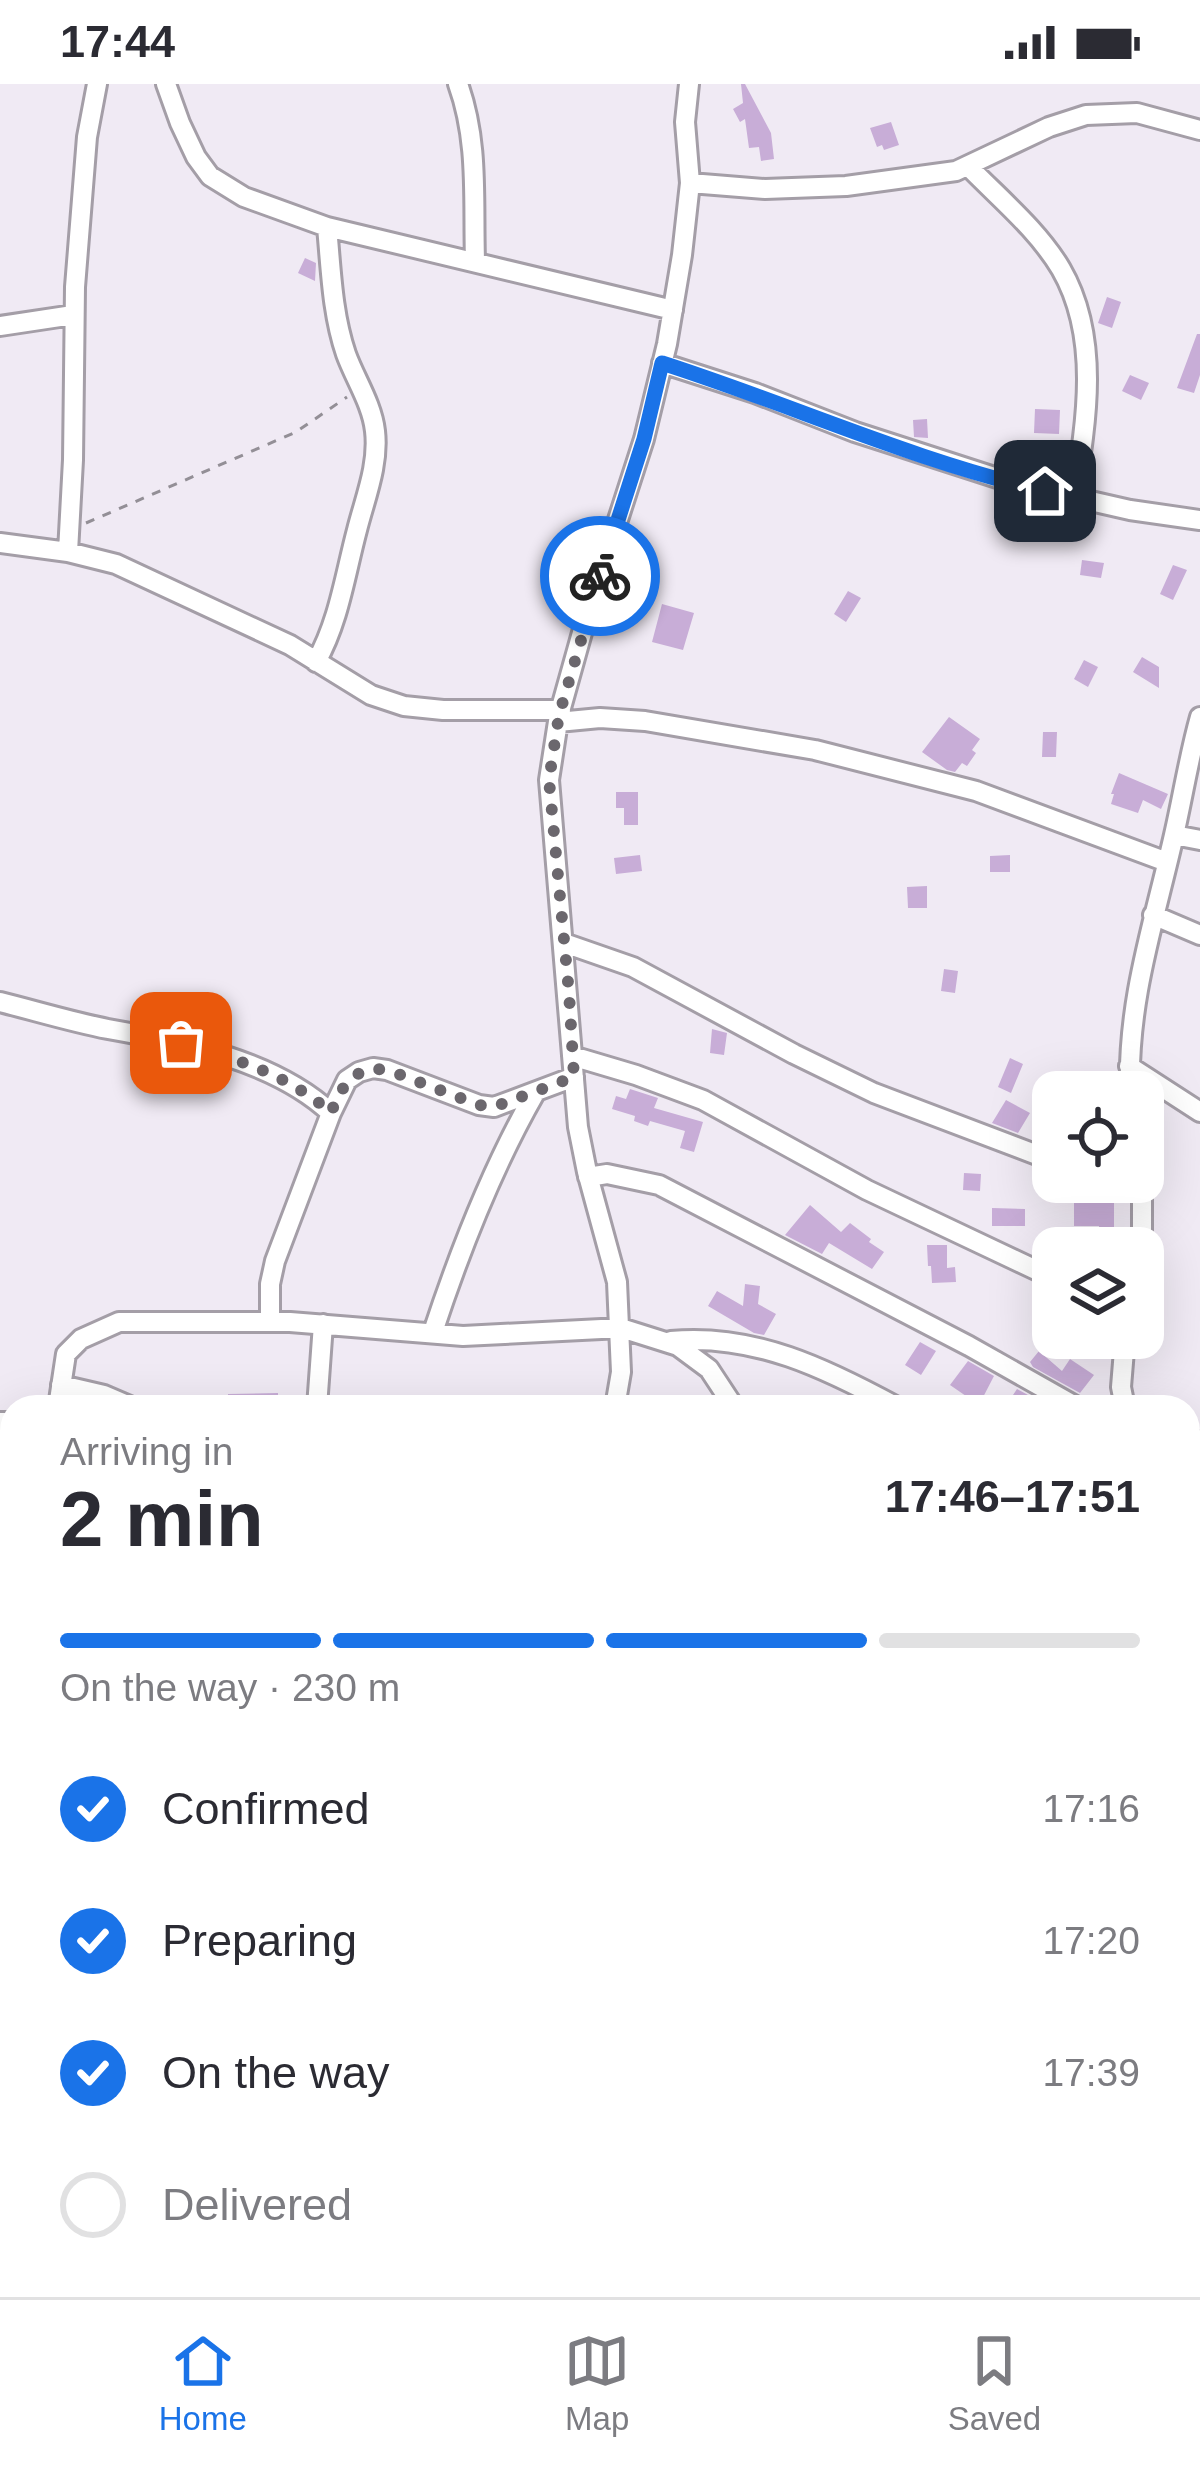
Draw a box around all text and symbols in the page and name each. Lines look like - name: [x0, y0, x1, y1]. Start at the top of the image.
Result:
- text: 17:44: [60, 16, 175, 67]
- pin: [994, 440, 1096, 542]
- icon: home: [1012, 458, 1078, 524]
- courier: [540, 516, 660, 636]
- icon: bike: [567, 543, 633, 609]
- pin: [130, 992, 232, 1094]
- icon: bag: [148, 1010, 214, 1076]
- map controls: [1032, 1071, 1164, 1359]
- button: locate: [1032, 1071, 1164, 1203]
- button: layers: [1032, 1227, 1164, 1359]
- text: Arriving in: [60, 1430, 233, 1473]
- text: 17:46–17:51: [885, 1471, 1140, 1522]
- text: 2 min: [60, 1475, 264, 1563]
- text: On the way · 230 m: [60, 1666, 400, 1709]
- icon: check: [60, 1776, 126, 1842]
- text: Confirmed: [162, 1783, 370, 1834]
- text: 17:16: [1042, 1787, 1140, 1830]
- icon: check: [60, 1908, 126, 1974]
- text: Preparing: [162, 1915, 357, 1966]
- text: 17:20: [1042, 1919, 1140, 1962]
- icon: check: [60, 2040, 126, 2106]
- text: On the way: [162, 2047, 390, 2098]
- text: 17:39: [1042, 2051, 1140, 2094]
- text: Delivered: [162, 2179, 352, 2230]
- tab: Home: [159, 2328, 247, 2438]
- tab: Map: [564, 2328, 630, 2438]
- tab: Saved: [948, 2328, 1041, 2438]

